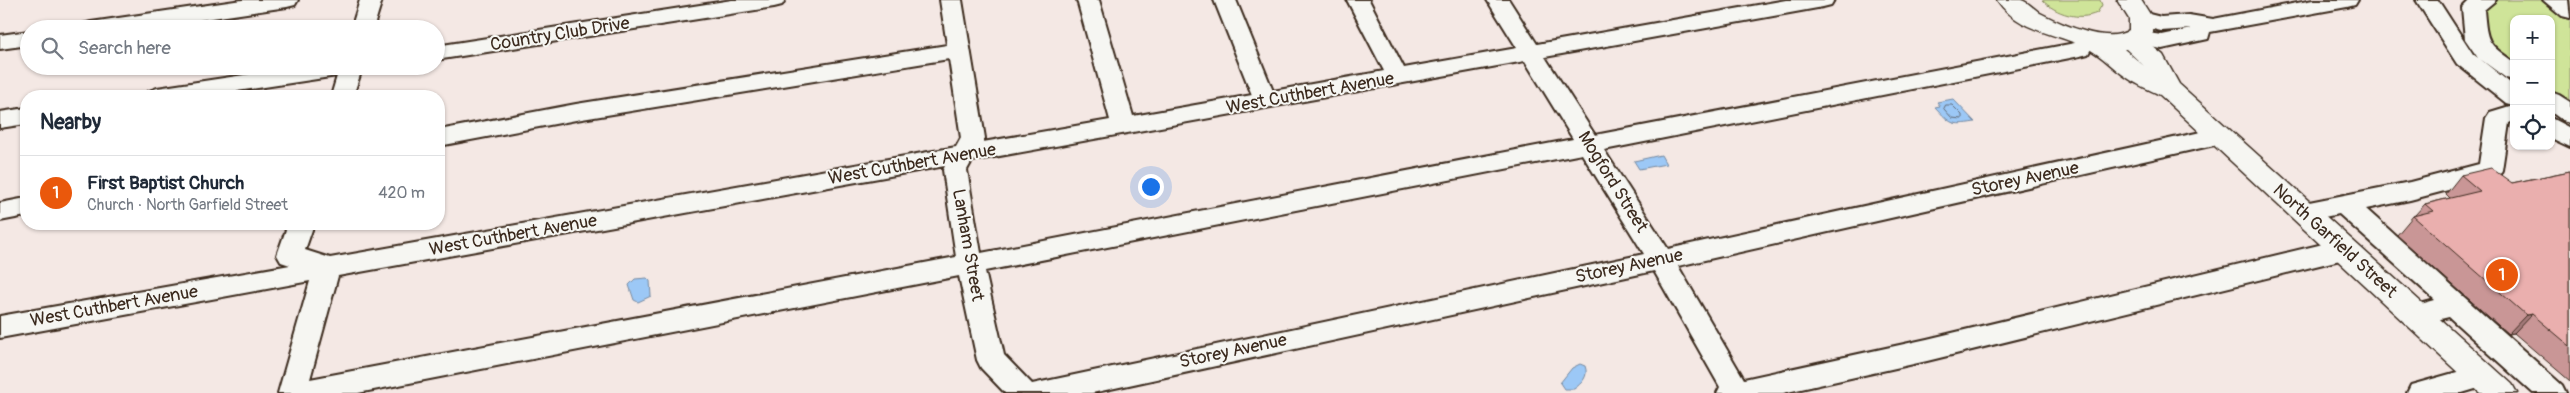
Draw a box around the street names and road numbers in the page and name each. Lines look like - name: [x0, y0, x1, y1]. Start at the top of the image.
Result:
- street label: Country Club Drive: [489, 12, 631, 56]
- street label: West Cuthbert Avenue: [1224, 67, 1396, 119]
- street label: Mogford Street: [1573, 127, 1654, 238]
- street label: West Cuthbert Avenue: [826, 138, 998, 190]
- street label: Storey Avenue: [1969, 156, 2081, 202]
- street label: North Garfield Street: [2268, 179, 2403, 304]
- street label: Lanham Street: [947, 187, 989, 304]
- street label: West Cuthbert Avenue: [427, 209, 599, 261]
- street label: Storey Avenue: [1573, 243, 1685, 289]
- street label: West Cuthbert Avenue: [28, 280, 200, 332]
- street label: Storey Avenue: [1177, 328, 1289, 374]

